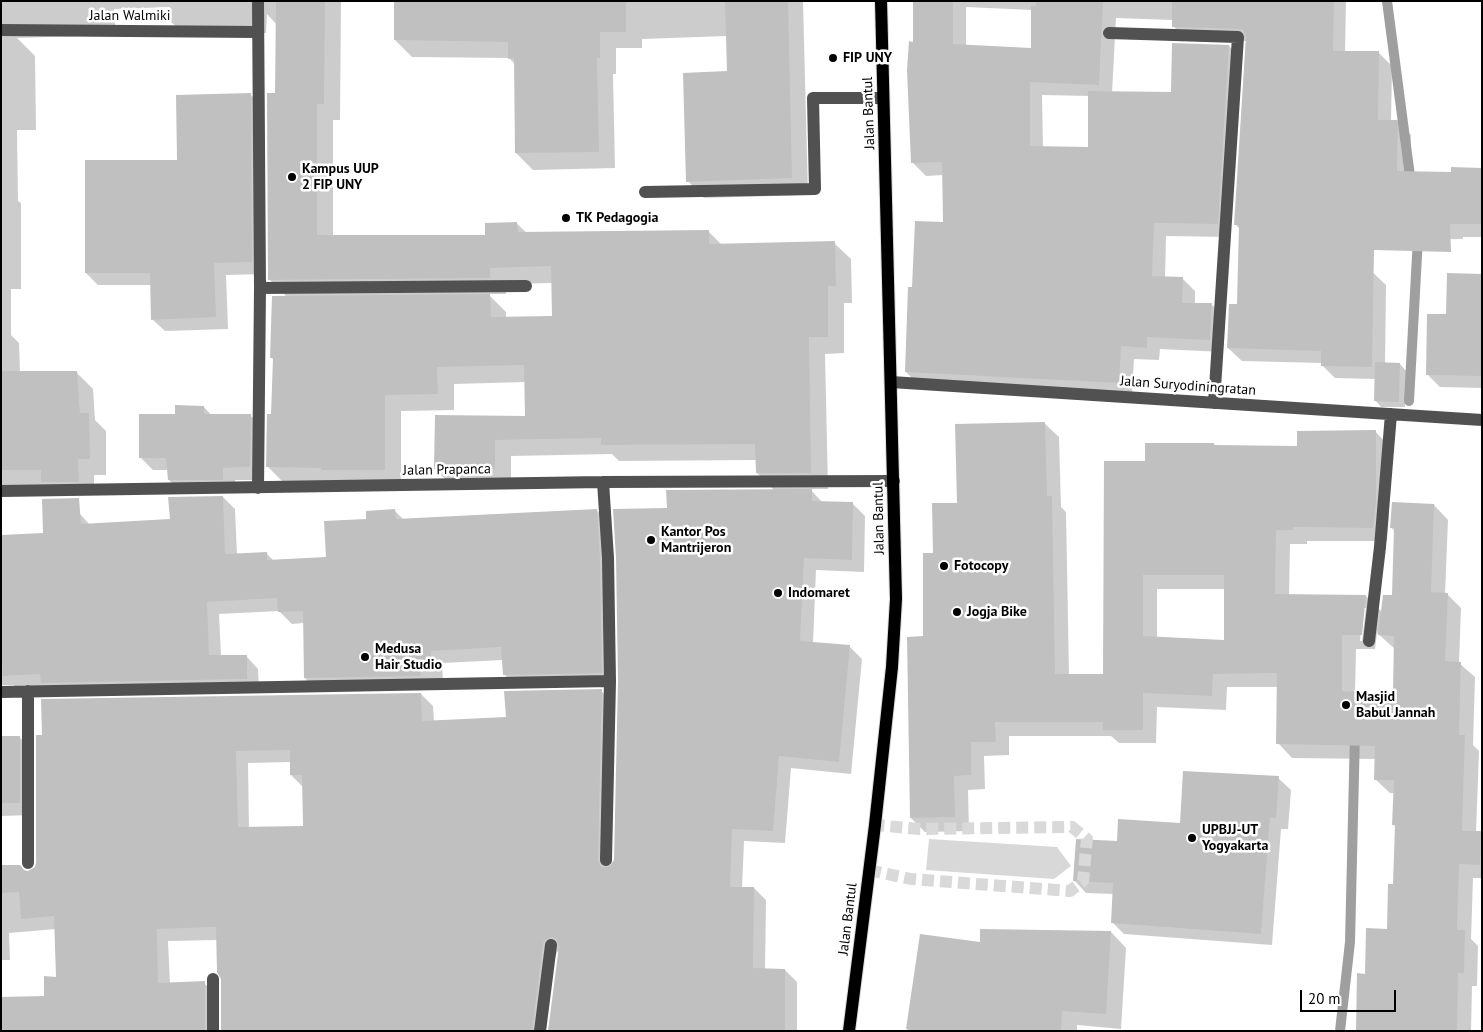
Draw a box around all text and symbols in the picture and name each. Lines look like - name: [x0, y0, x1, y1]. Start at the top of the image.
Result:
- street label: Jalan Walmiki: [89, 8, 171, 24]
- place label: FIP UNY: [843, 50, 892, 66]
- marker: FIP UNY: [827, 52, 839, 64]
- street label: Jalan Bantul: [859, 76, 879, 150]
- place label: Kampus UUP 2 FIP UNY: [302, 161, 379, 193]
- marker: Kampus UUP 2 FIP UNY: [286, 171, 298, 183]
- place label: TK Pedagogia: [576, 210, 659, 226]
- marker: TK Pedagogia: [560, 212, 572, 224]
- street label: Jalan Suryodiningratan: [1120, 373, 1256, 399]
- street label: Jalan Prapanca: [403, 461, 491, 479]
- street label: Jalan Bantul: [870, 482, 888, 554]
- place label: Kantor Pos Mantrijeron: [661, 524, 731, 556]
- marker: Kantor Pos Mantrijeron: [645, 534, 657, 546]
- place label: Fotocopy: [954, 558, 1008, 574]
- marker: Fotocopy: [938, 560, 950, 572]
- place label: Indomaret: [788, 585, 850, 601]
- marker: Indomaret: [772, 587, 784, 599]
- place label: Jogja Bike: [967, 604, 1027, 620]
- marker: Jogja Bike: [951, 606, 963, 618]
- place label: Medusa Hair Studio: [375, 641, 442, 674]
- marker: Medusa Hair Studio: [359, 651, 371, 663]
- place label: Masjid Babul Jannah: [1356, 689, 1435, 722]
- marker: Masjid Babul Jannah: [1340, 699, 1352, 711]
- place label: UPBJJ-UT Yogyakarta: [1202, 822, 1268, 854]
- marker: UPBJJ-UT Yogyakarta: [1186, 832, 1198, 844]
- street label: Jalan Bantul: [835, 882, 861, 956]
- scale bar: [1303, 980, 1399, 1012]
- text: 20 m: [1308, 989, 1341, 1008]

